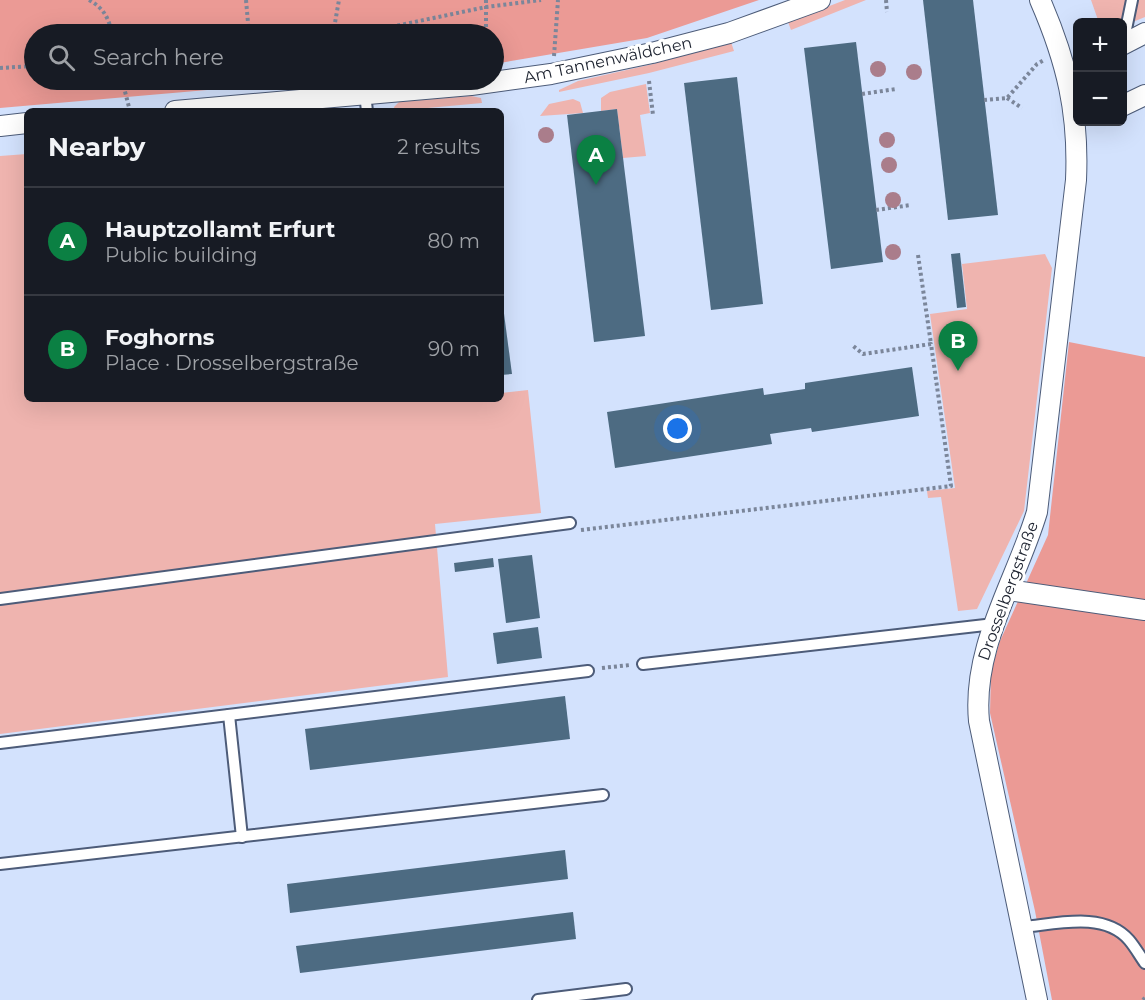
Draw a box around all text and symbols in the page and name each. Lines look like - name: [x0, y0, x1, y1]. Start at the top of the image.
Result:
- map controls: [1073, 18, 1127, 126]
- button: +: [1073, 18, 1127, 72]
- search box: [24, 24, 504, 90]
- street label: Am Tannenwäldchen: [522, 33, 694, 87]
- icon: search: [45, 41, 78, 74]
- text: Search here: [93, 44, 224, 71]
- button: −: [1073, 72, 1127, 126]
- text: Nearby: [48, 131, 145, 163]
- text: 2 results: [397, 135, 480, 159]
- pin: A: [576, 136, 616, 185]
- text: Hauptzollamt Erfurt: [105, 216, 335, 243]
- text: A: [60, 229, 75, 253]
- text: 80 m: [428, 229, 480, 253]
- text: Public building: [105, 243, 258, 267]
- pin: B: [938, 322, 978, 371]
- text: Foghorns: [105, 324, 215, 351]
- text: B: [60, 337, 75, 361]
- text: 90 m: [428, 337, 480, 361]
- text: Place · Drosselbergstraße: [105, 351, 358, 375]
- your location: [663, 414, 692, 443]
- street label: Drosselbergstraße: [974, 519, 1042, 663]

